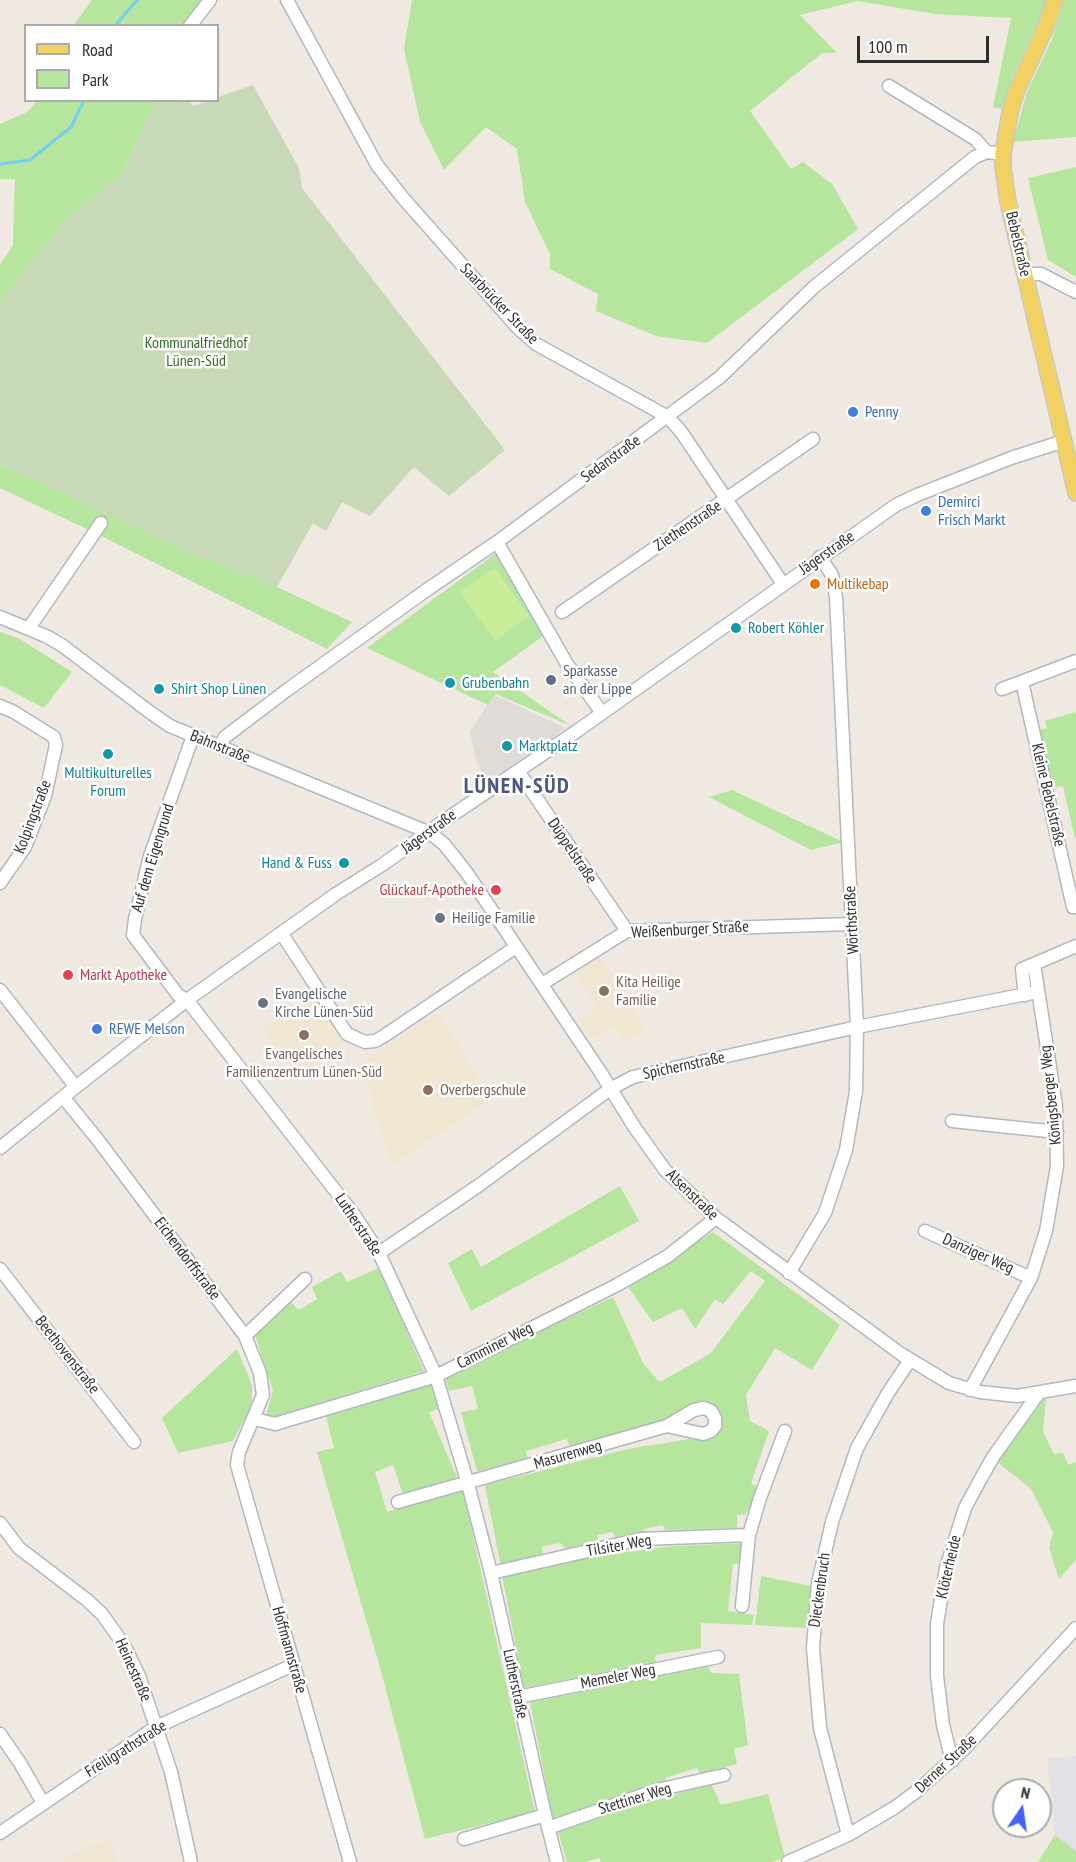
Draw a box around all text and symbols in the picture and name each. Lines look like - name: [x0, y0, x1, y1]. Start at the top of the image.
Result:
- legend: [24, 24, 219, 102]
- scale bar: [860, 24, 992, 62]
- text: 100 m: [868, 35, 908, 58]
- text: Road: [82, 38, 113, 61]
- text: Park: [82, 68, 109, 91]
- street label: Bebelstraße: [1001, 209, 1035, 279]
- street label: Saarbrücker Straße: [456, 260, 542, 348]
- park label: Kommunalfriedhof Lünen-Süd: [145, 333, 247, 371]
- place label: Penny: [865, 402, 898, 422]
- marker: Penny: [846, 405, 860, 419]
- street label: Sedanstraße: [578, 431, 644, 487]
- place label: Demirci Frisch Markt: [938, 492, 1006, 530]
- street label: Ziethenstraße: [651, 496, 725, 556]
- marker: Demirci Frisch Markt: [919, 504, 933, 518]
- street label: Jägerstraße: [796, 527, 858, 579]
- place label: Multikebap: [827, 574, 889, 594]
- marker: Multikebap: [808, 577, 822, 591]
- place label: Robert Köhler: [748, 618, 824, 638]
- marker: Robert Köhler: [729, 621, 743, 635]
- place label: Sparkasse an der Lippe: [563, 661, 632, 699]
- place label: Grubenbahn: [462, 673, 529, 693]
- marker: Sparkasse an der Lippe: [544, 673, 558, 687]
- marker: Grubenbahn: [443, 676, 457, 690]
- place label: Shirt Shop Lünen: [171, 679, 266, 699]
- marker: Shirt Shop Lünen: [152, 682, 166, 696]
- street label: Bahnstraße: [187, 726, 253, 768]
- place label: Marktplatz: [519, 736, 578, 756]
- marker: Marktplatz: [500, 739, 514, 753]
- street label: Kleine Bebelstraße: [1027, 742, 1069, 848]
- marker: Multikulturelles Forum: [101, 747, 115, 761]
- place label: Multikulturelles Forum: [64, 763, 152, 801]
- district label: LÜNEN-SÜD: [464, 774, 570, 800]
- street label: Kolpingstraße: [10, 777, 56, 857]
- street label: Auf dem Eigengrund: [127, 801, 179, 915]
- street label: Jägerstraße: [398, 806, 460, 858]
- street label: Düppelstraße: [543, 815, 601, 887]
- place label: Hand & Fuss: [261, 853, 332, 873]
- marker: Hand & Fuss: [337, 856, 351, 870]
- place label: Glückauf-Apotheke: [379, 880, 484, 900]
- marker: Glückauf-Apotheke: [489, 883, 503, 897]
- street label: Wörthstraße: [841, 885, 863, 955]
- place label: Heilige Familie: [452, 908, 535, 928]
- marker: Heilige Familie: [433, 911, 447, 925]
- street label: Weißenburger Straße: [631, 917, 749, 943]
- place label: Markt Apotheke: [80, 965, 167, 985]
- marker: Markt Apotheke: [61, 968, 75, 982]
- place label: Kita Heilige Familie: [616, 972, 681, 1010]
- place label: Evangelische Kirche Lünen-Süd: [275, 984, 373, 1022]
- marker: Kita Heilige Familie: [597, 984, 611, 998]
- marker: Evangelische Kirche Lünen-Süd: [256, 996, 270, 1010]
- place label: REWE Melson: [109, 1019, 184, 1039]
- marker: REWE Melson: [90, 1022, 104, 1036]
- marker: Evangelisches Familienzentrum Lünen-Süd: [297, 1028, 311, 1042]
- place label: Evangelisches Familienzentrum Lünen-Süd: [226, 1044, 382, 1082]
- street label: Königsberger Weg: [1036, 1044, 1066, 1146]
- street label: Spichernstraße: [641, 1048, 727, 1084]
- place label: Overbergschule: [440, 1080, 526, 1100]
- marker: Overbergschule: [421, 1083, 435, 1097]
- street label: Alsenstraße: [662, 1165, 722, 1225]
- street label: Lutherstraße: [330, 1190, 386, 1260]
- street label: Eichendorffstraße: [150, 1214, 224, 1304]
- street label: Danziger Weg: [939, 1230, 1017, 1278]
- street label: Beethovenstraße: [31, 1312, 103, 1398]
- street label: Camminer Weg: [454, 1319, 536, 1373]
- street label: Masurenweg: [532, 1436, 604, 1474]
- street label: Tilsiter Weg: [585, 1531, 653, 1561]
- street label: Klöterheide: [932, 1533, 966, 1601]
- street label: Dieckenbruch: [805, 1552, 835, 1628]
- street label: Hoffmannstraße: [267, 1604, 311, 1696]
- street label: Heinestraße: [111, 1635, 155, 1705]
- street label: Lutherstraße: [498, 1647, 532, 1721]
- street label: Memeler Weg: [579, 1660, 657, 1694]
- street label: Freiligrathstraße: [82, 1716, 170, 1782]
- street label: Derner Straße: [911, 1731, 981, 1797]
- north arrow: [992, 1778, 1052, 1838]
- street label: Stettiner Weg: [596, 1779, 674, 1819]
- text: N: [1019, 1782, 1032, 1803]

